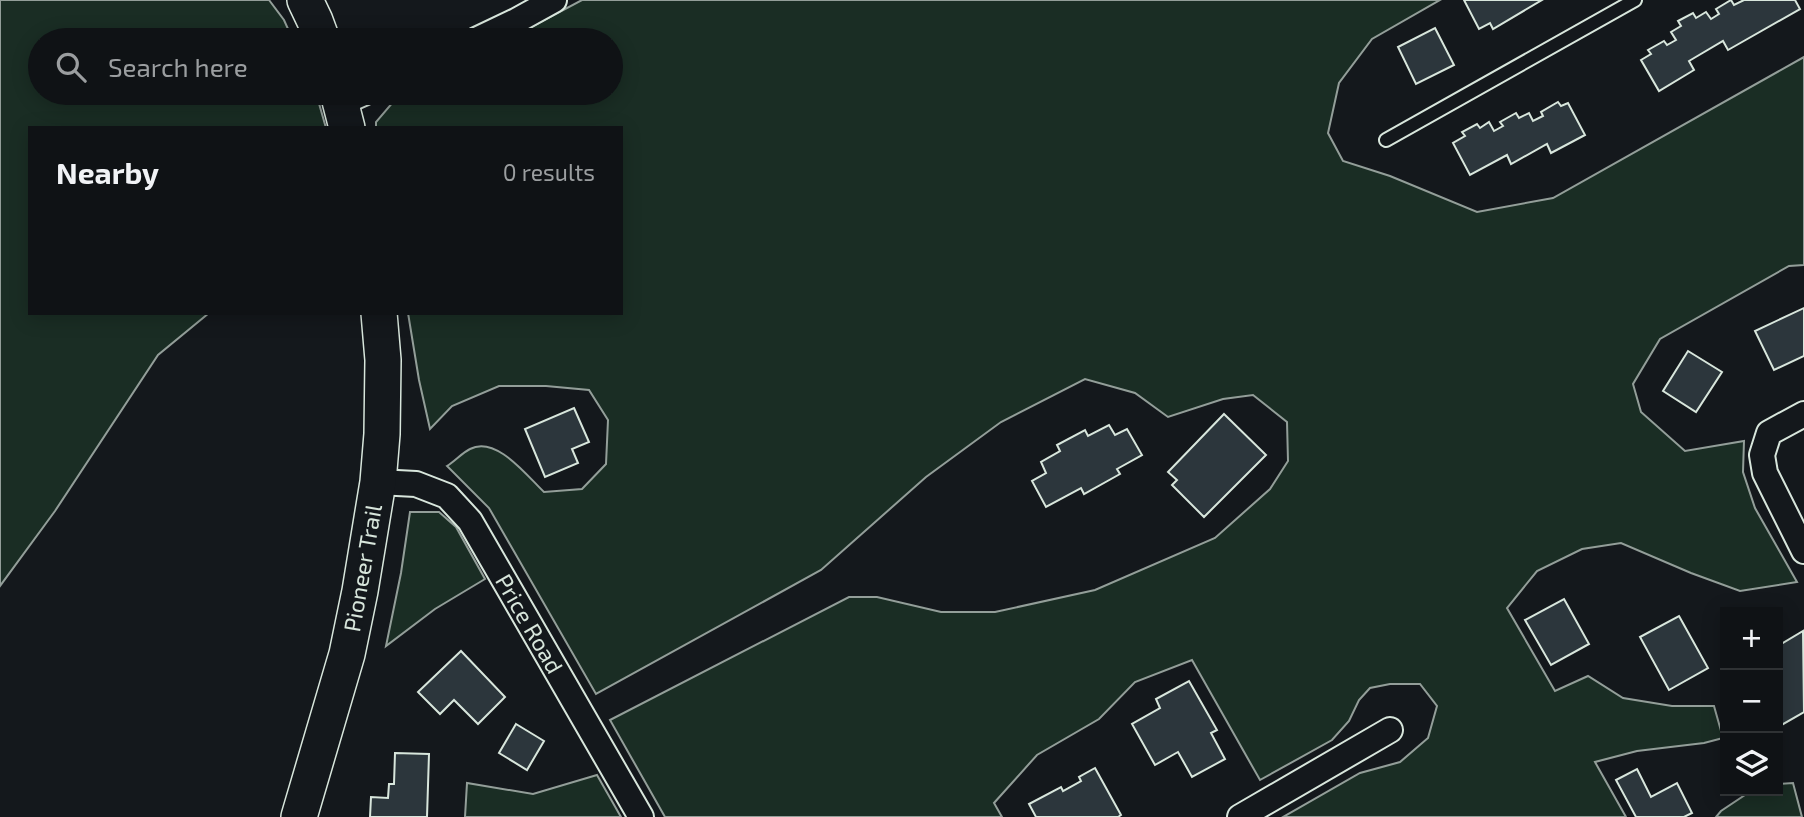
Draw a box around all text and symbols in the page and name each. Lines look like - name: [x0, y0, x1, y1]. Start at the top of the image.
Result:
- search box: [28, 28, 623, 105]
- icon: search: [52, 48, 90, 86]
- text: Search here: [108, 51, 248, 82]
- text: Nearby: [56, 154, 159, 190]
- text: 0 results: [503, 158, 595, 186]
- street label: Pioneer Trail: [337, 502, 387, 634]
- street label: Price Road: [490, 569, 569, 678]
- map controls: [1720, 607, 1783, 796]
- button: +: [1720, 607, 1783, 670]
- button: −: [1720, 670, 1783, 733]
- button: layers: [1720, 733, 1783, 796]

